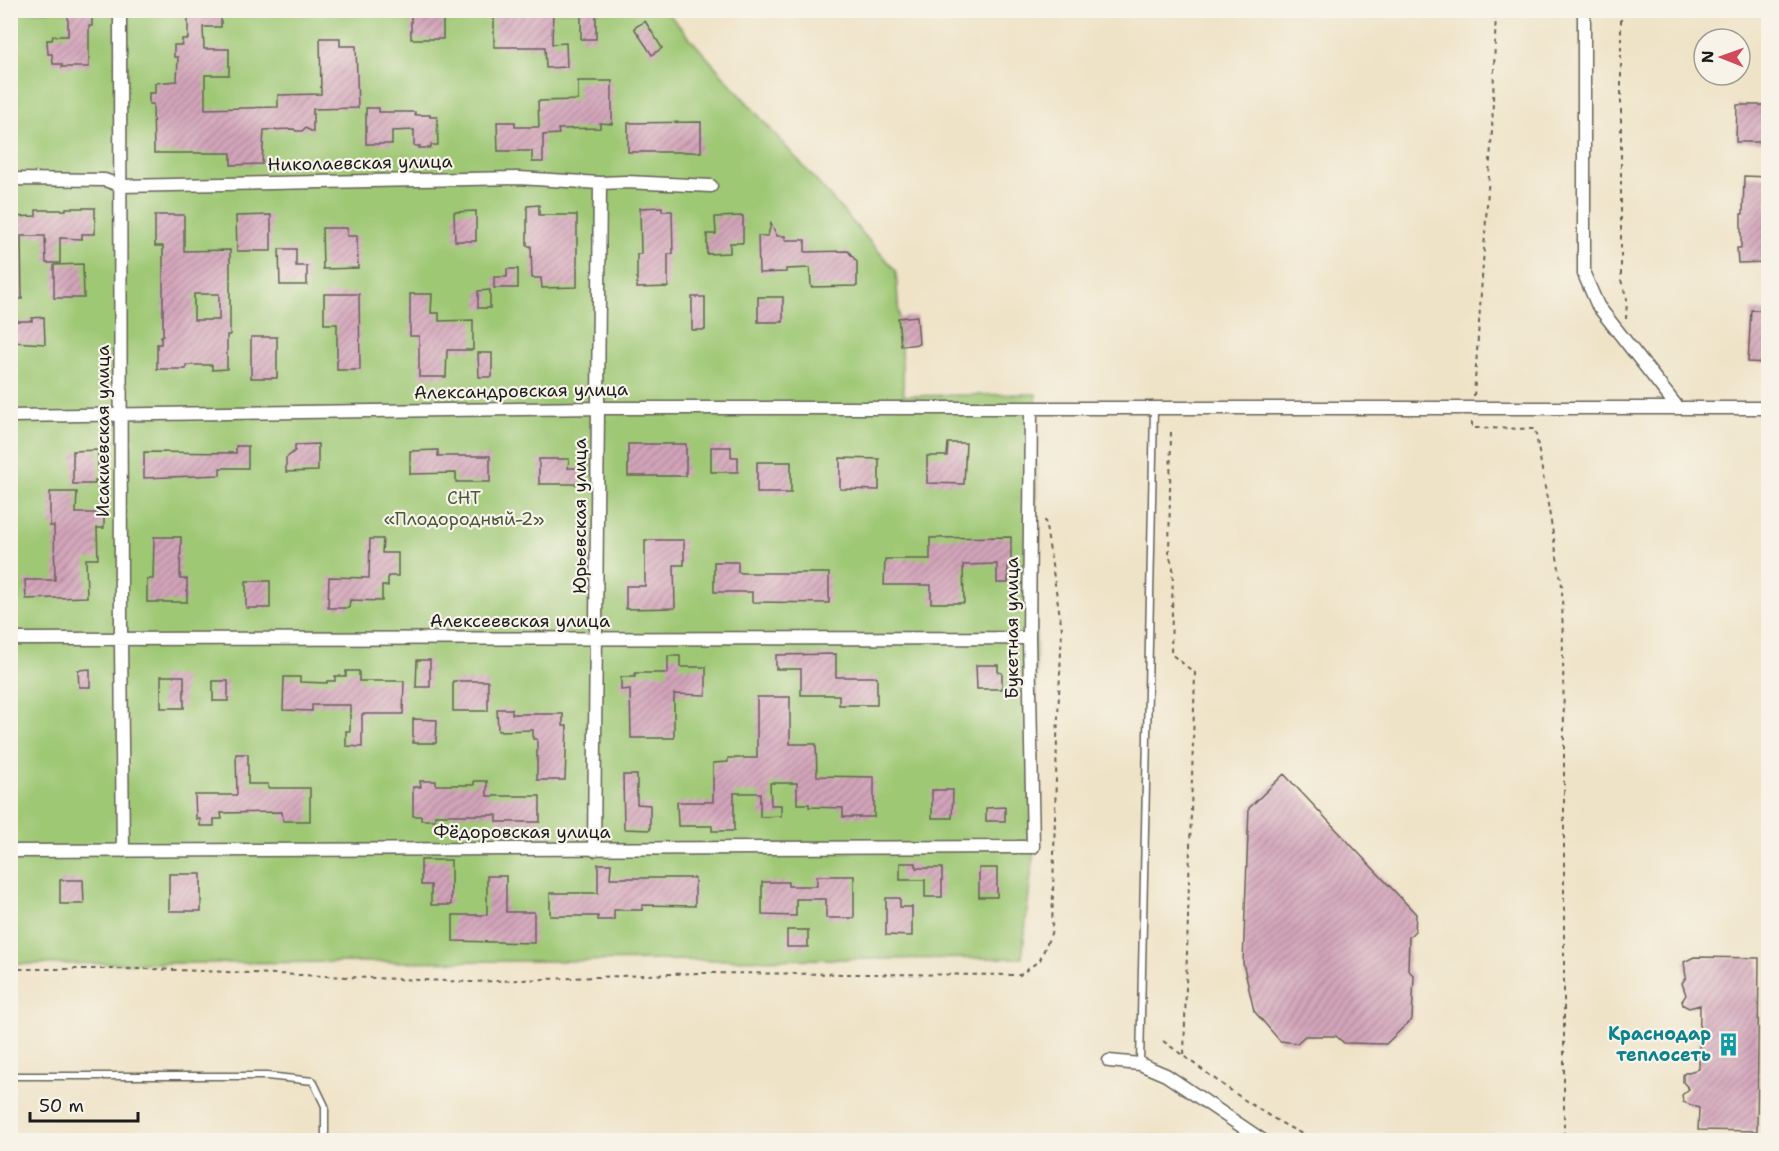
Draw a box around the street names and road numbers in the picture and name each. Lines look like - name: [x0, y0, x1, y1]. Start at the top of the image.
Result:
- street label: Николаевская улица: [267, 149, 453, 177]
- street label: Исакиевская улица: [91, 345, 115, 517]
- street label: Александровская улица: [414, 377, 628, 405]
- street label: Юрьевская улица: [568, 438, 592, 594]
- street label: Букетная улица: [1000, 557, 1024, 699]
- street label: Алексеевская улица: [430, 609, 610, 633]
- street label: Фёдоровская улица: [433, 820, 611, 844]

